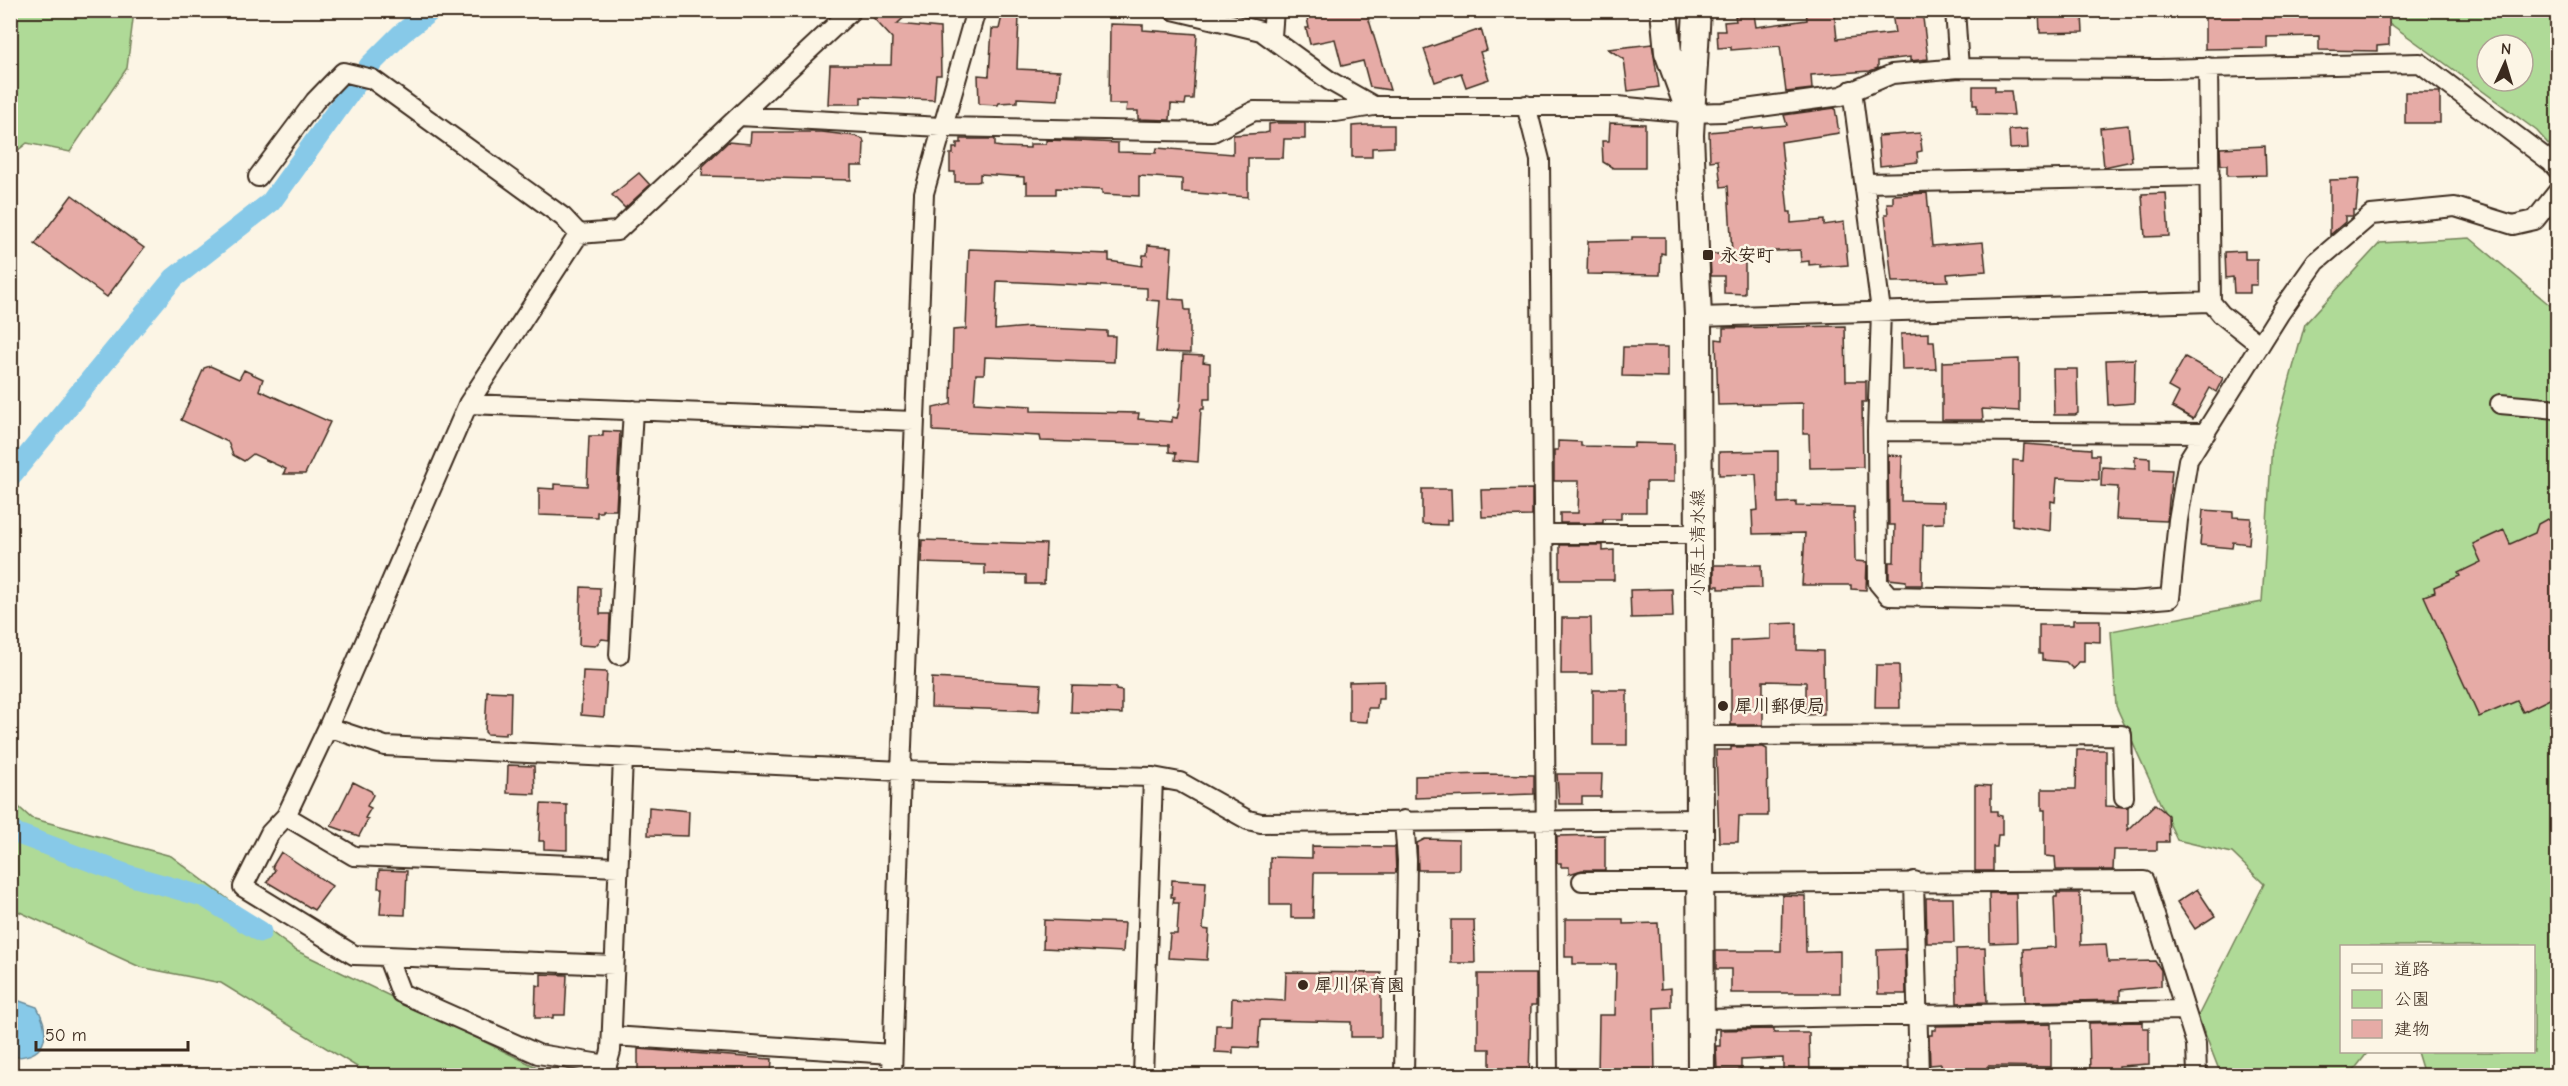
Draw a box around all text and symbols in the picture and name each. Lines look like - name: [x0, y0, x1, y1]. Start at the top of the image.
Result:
- north arrow: [2475, 33, 2535, 93]
- text: N: [2500, 40, 2512, 58]
- place label: 永安町: [1720, 245, 1774, 266]
- marker: 永安町: [1701, 248, 1715, 262]
- street label: 小原土清水線: [1688, 489, 1709, 597]
- place label: 犀川郵便局: [1734, 696, 1825, 717]
- marker: 犀川郵便局: [1716, 699, 1730, 713]
- legend: [2340, 945, 2535, 1053]
- text: 道路: [2394, 959, 2430, 980]
- place label: 犀川保育園: [1314, 975, 1405, 996]
- marker: 犀川保育園: [1296, 978, 1310, 992]
- text: 公園: [2394, 989, 2430, 1010]
- scale bar: [36, 1014, 188, 1052]
- text: 建物: [2394, 1019, 2430, 1040]
- text: 50 m: [45, 1025, 87, 1046]

